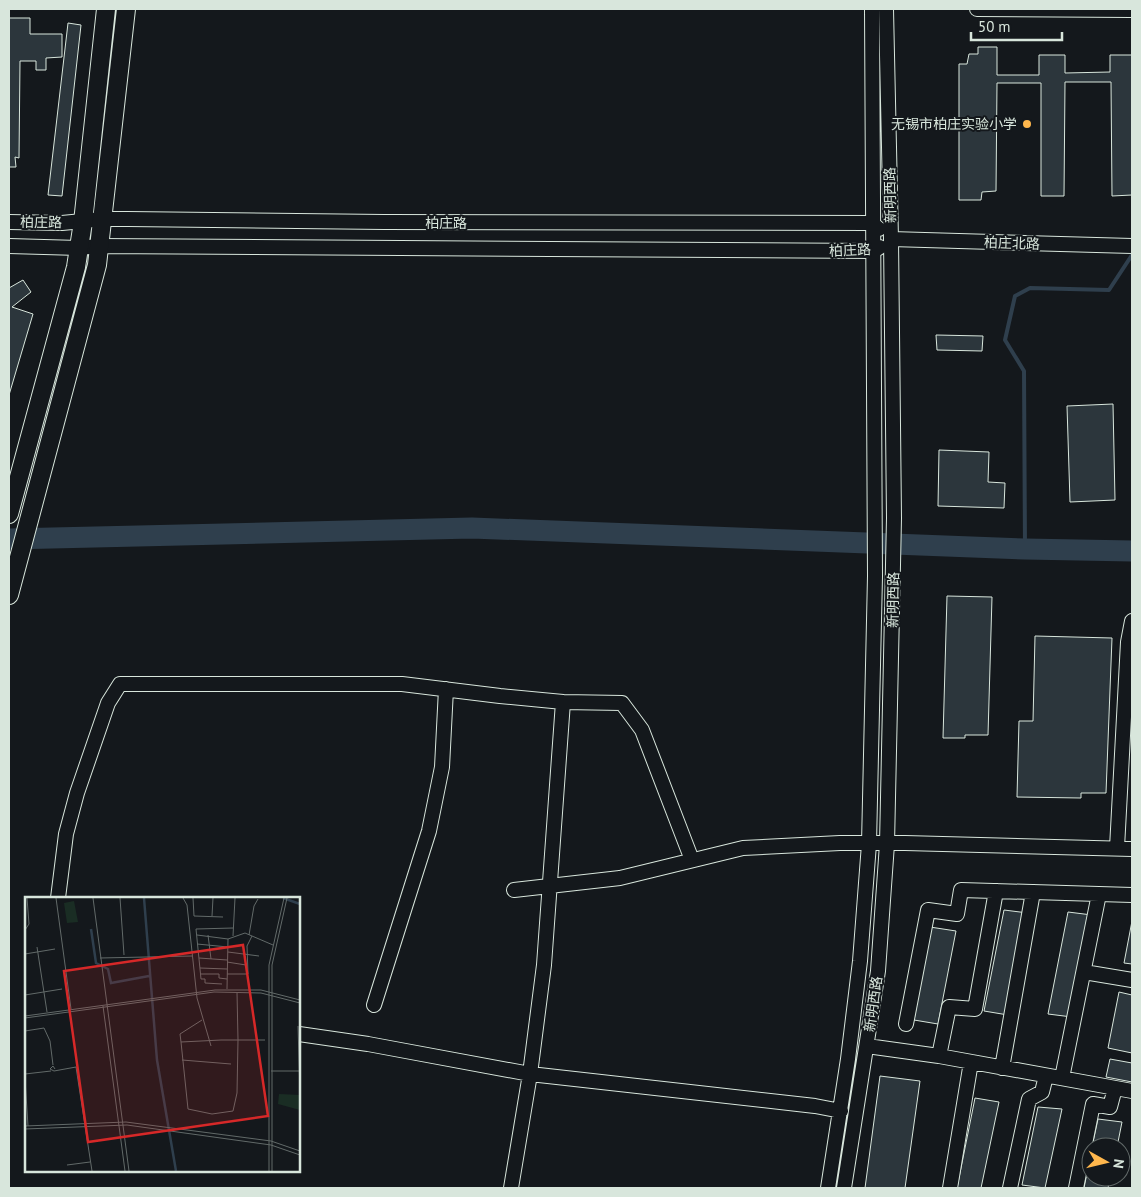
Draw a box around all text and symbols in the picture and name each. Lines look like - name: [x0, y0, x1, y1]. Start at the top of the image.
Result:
- scale bar: [971, 10, 1062, 42]
- text: 50 m: [978, 17, 1011, 36]
- place label: 无锡市柏庄实验小学: [891, 115, 1017, 133]
- marker: 无锡市柏庄实验小学: [1021, 118, 1033, 130]
- street label: 新明西路: [881, 167, 899, 223]
- street label: 柏庄路: [20, 213, 62, 231]
- street label: 柏庄路: [425, 214, 467, 232]
- street label: 柏庄北路: [984, 233, 1040, 253]
- street label: 柏庄路: [829, 240, 871, 260]
- street label: 新明西路: [884, 572, 902, 628]
- inset map: [25, 897, 300, 1172]
- street label: 新明西路: [860, 975, 886, 1033]
- north arrow: [1081, 1137, 1131, 1187]
- text: N: [1109, 1158, 1128, 1170]

